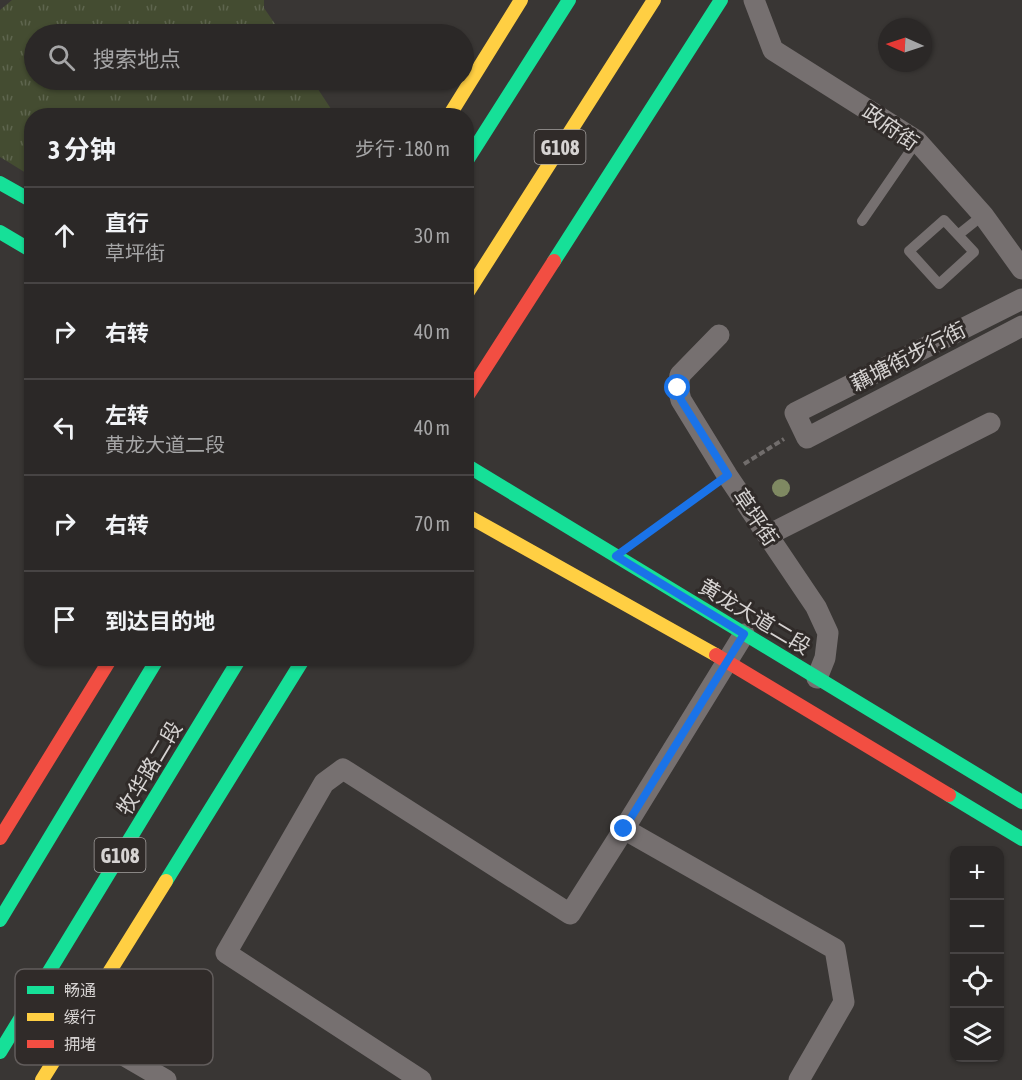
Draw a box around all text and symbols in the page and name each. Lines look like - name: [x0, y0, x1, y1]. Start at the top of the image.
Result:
- north arrow: [878, 18, 932, 72]
- search box: [24, 24, 474, 90]
- icon: search: [45, 41, 78, 74]
- text: 搜索地点: [93, 46, 181, 72]
- street label: 政府街: [858, 99, 924, 155]
- road number: G108: [534, 130, 586, 164]
- text: 3 分钟: [48, 135, 116, 165]
- text: 步行 · 180 m: [355, 137, 450, 160]
- text: 直行: [105, 210, 149, 236]
- icon: ahead: [48, 219, 81, 252]
- text: 30 m: [414, 224, 450, 247]
- text: 草坪街: [105, 241, 165, 264]
- icon: right: [48, 315, 81, 348]
- street label: 藕塘街步行街: [846, 317, 970, 395]
- text: 右转: [105, 320, 149, 346]
- text: 40 m: [414, 320, 450, 343]
- route start: [664, 374, 690, 400]
- text: 左转: [105, 402, 149, 428]
- icon: left: [48, 411, 81, 444]
- text: 40 m: [414, 416, 450, 439]
- text: 黄龙大道二段: [105, 433, 225, 456]
- street label: 草坪街: [728, 484, 784, 550]
- icon: right: [48, 507, 81, 540]
- text: 右转: [105, 512, 149, 538]
- text: 70 m: [414, 512, 450, 535]
- street label: 黄龙大道二段: [695, 573, 815, 659]
- icon: arrive: [48, 603, 81, 636]
- text: 到达目的地: [105, 608, 215, 634]
- street label: 牧华路二段: [112, 717, 186, 819]
- route end: [610, 815, 636, 841]
- road number: G108: [94, 838, 146, 872]
- map controls: [950, 846, 1004, 1062]
- button: +: [950, 846, 1004, 900]
- button: −: [950, 900, 1004, 954]
- button: locate: [950, 954, 1004, 1008]
- legend: [15, 969, 213, 1065]
- text: 畅通: [64, 981, 96, 999]
- text: 缓行: [64, 1008, 96, 1026]
- button: layers: [950, 1008, 1004, 1062]
- text: 拥堵: [64, 1035, 96, 1053]

